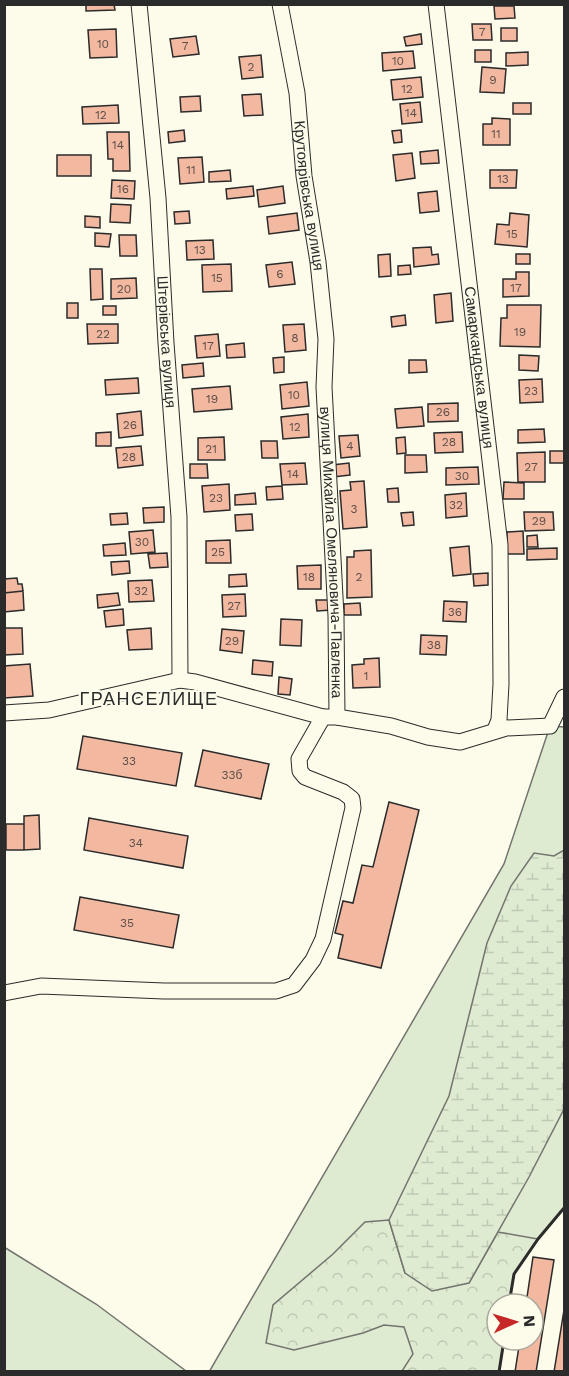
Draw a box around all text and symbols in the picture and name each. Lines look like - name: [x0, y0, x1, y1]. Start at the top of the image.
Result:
- house number: 7: [479, 25, 486, 39]
- house number: 10: [97, 37, 109, 51]
- house number: 7: [182, 39, 189, 53]
- house number: 10: [392, 54, 404, 68]
- house number: 2: [248, 60, 255, 74]
- house number: 9: [489, 73, 497, 87]
- house number: 12: [401, 82, 413, 96]
- house number: 14: [405, 106, 417, 120]
- house number: 12: [95, 108, 107, 122]
- street label: Крутоярівська вулиця: [290, 120, 328, 272]
- house number: 11: [491, 127, 501, 141]
- house number: 14: [112, 138, 124, 152]
- house number: 11: [186, 163, 196, 177]
- house number: 13: [497, 172, 509, 186]
- house number: 16: [117, 182, 129, 196]
- house number: 15: [506, 227, 518, 241]
- house number: 13: [194, 243, 206, 257]
- house number: 6: [276, 267, 284, 281]
- house number: 15: [211, 271, 223, 285]
- street label: Штерівська вулиця: [153, 275, 180, 409]
- house number: 17: [510, 281, 522, 295]
- house number: 20: [117, 282, 131, 296]
- street label: Самаркандська вулиця: [460, 285, 498, 449]
- house number: 19: [514, 325, 526, 339]
- house number: 22: [96, 327, 110, 341]
- house number: 8: [291, 331, 299, 345]
- house number: 17: [202, 339, 214, 353]
- house number: 23: [524, 384, 538, 398]
- house number: 10: [288, 388, 300, 402]
- house number: 19: [206, 392, 218, 406]
- house number: 26: [436, 405, 450, 419]
- street label: вулиця Михайла Омеляновича-Павленка: [316, 406, 346, 699]
- house number: 26: [123, 418, 137, 432]
- house number: 12: [289, 420, 301, 434]
- house number: 28: [442, 435, 456, 449]
- house number: 4: [346, 439, 354, 453]
- house number: 21: [205, 442, 217, 456]
- house number: 28: [122, 450, 136, 464]
- house number: 27: [524, 460, 538, 474]
- house number: 14: [287, 467, 299, 481]
- house number: 30: [455, 469, 469, 483]
- house number: 23: [209, 491, 223, 505]
- house number: 32: [449, 498, 463, 512]
- house number: 3: [351, 502, 358, 516]
- house number: 29: [532, 514, 546, 528]
- house number: 30: [135, 535, 149, 549]
- house number: 25: [211, 545, 225, 559]
- house number: 18: [303, 570, 315, 584]
- house number: 2: [356, 570, 363, 584]
- house number: 32: [134, 584, 148, 598]
- house number: 27: [227, 599, 241, 613]
- house number: 36: [448, 605, 462, 619]
- house number: 29: [225, 634, 239, 648]
- house number: 38: [427, 638, 441, 652]
- house number: 1: [364, 669, 368, 683]
- district label: ГРАНСЕЛИЩЕ: [79, 688, 219, 709]
- house number: 33: [122, 754, 136, 768]
- house number: 33б: [222, 768, 243, 782]
- house number: 34: [129, 836, 143, 850]
- house number: 35: [120, 916, 134, 930]
- north arrow: [485, 1292, 545, 1352]
- text: N: [520, 1314, 539, 1328]

